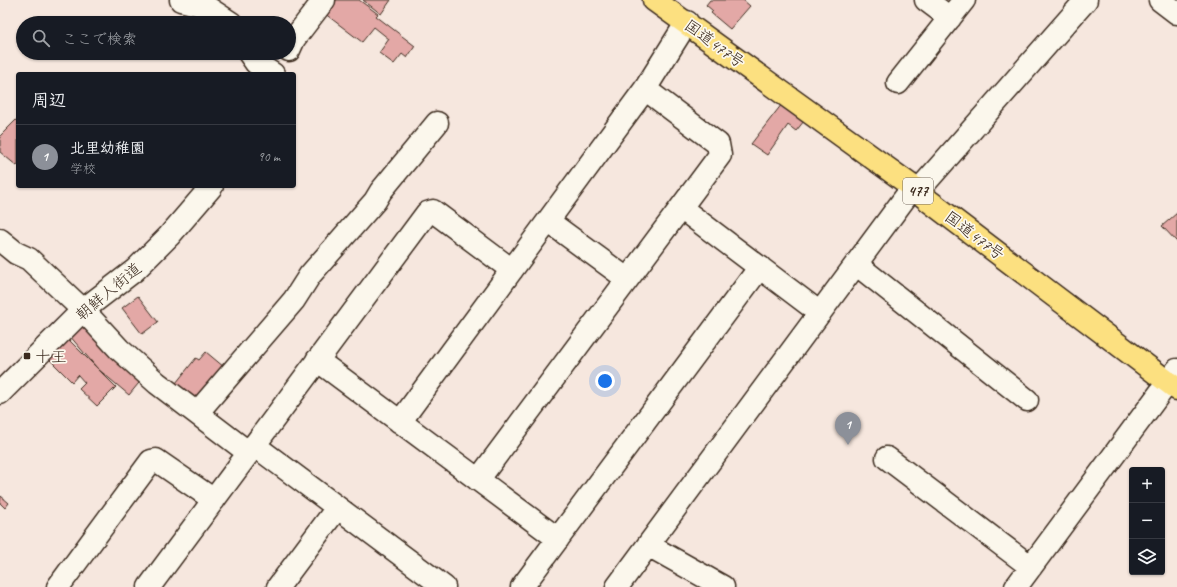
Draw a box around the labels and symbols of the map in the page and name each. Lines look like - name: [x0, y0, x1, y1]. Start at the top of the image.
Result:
- street label: 国道477号: [680, 15, 748, 72]
- road number: 477: [903, 178, 933, 204]
- street label: 国道477号: [941, 207, 1008, 265]
- street label: 朝鮮人街道: [72, 258, 146, 325]
- place label: 十王: [35, 347, 67, 367]
- marker: 十王: [22, 351, 32, 361]
- your location: [595, 371, 615, 391]
- pin: 1: [835, 412, 861, 445]

